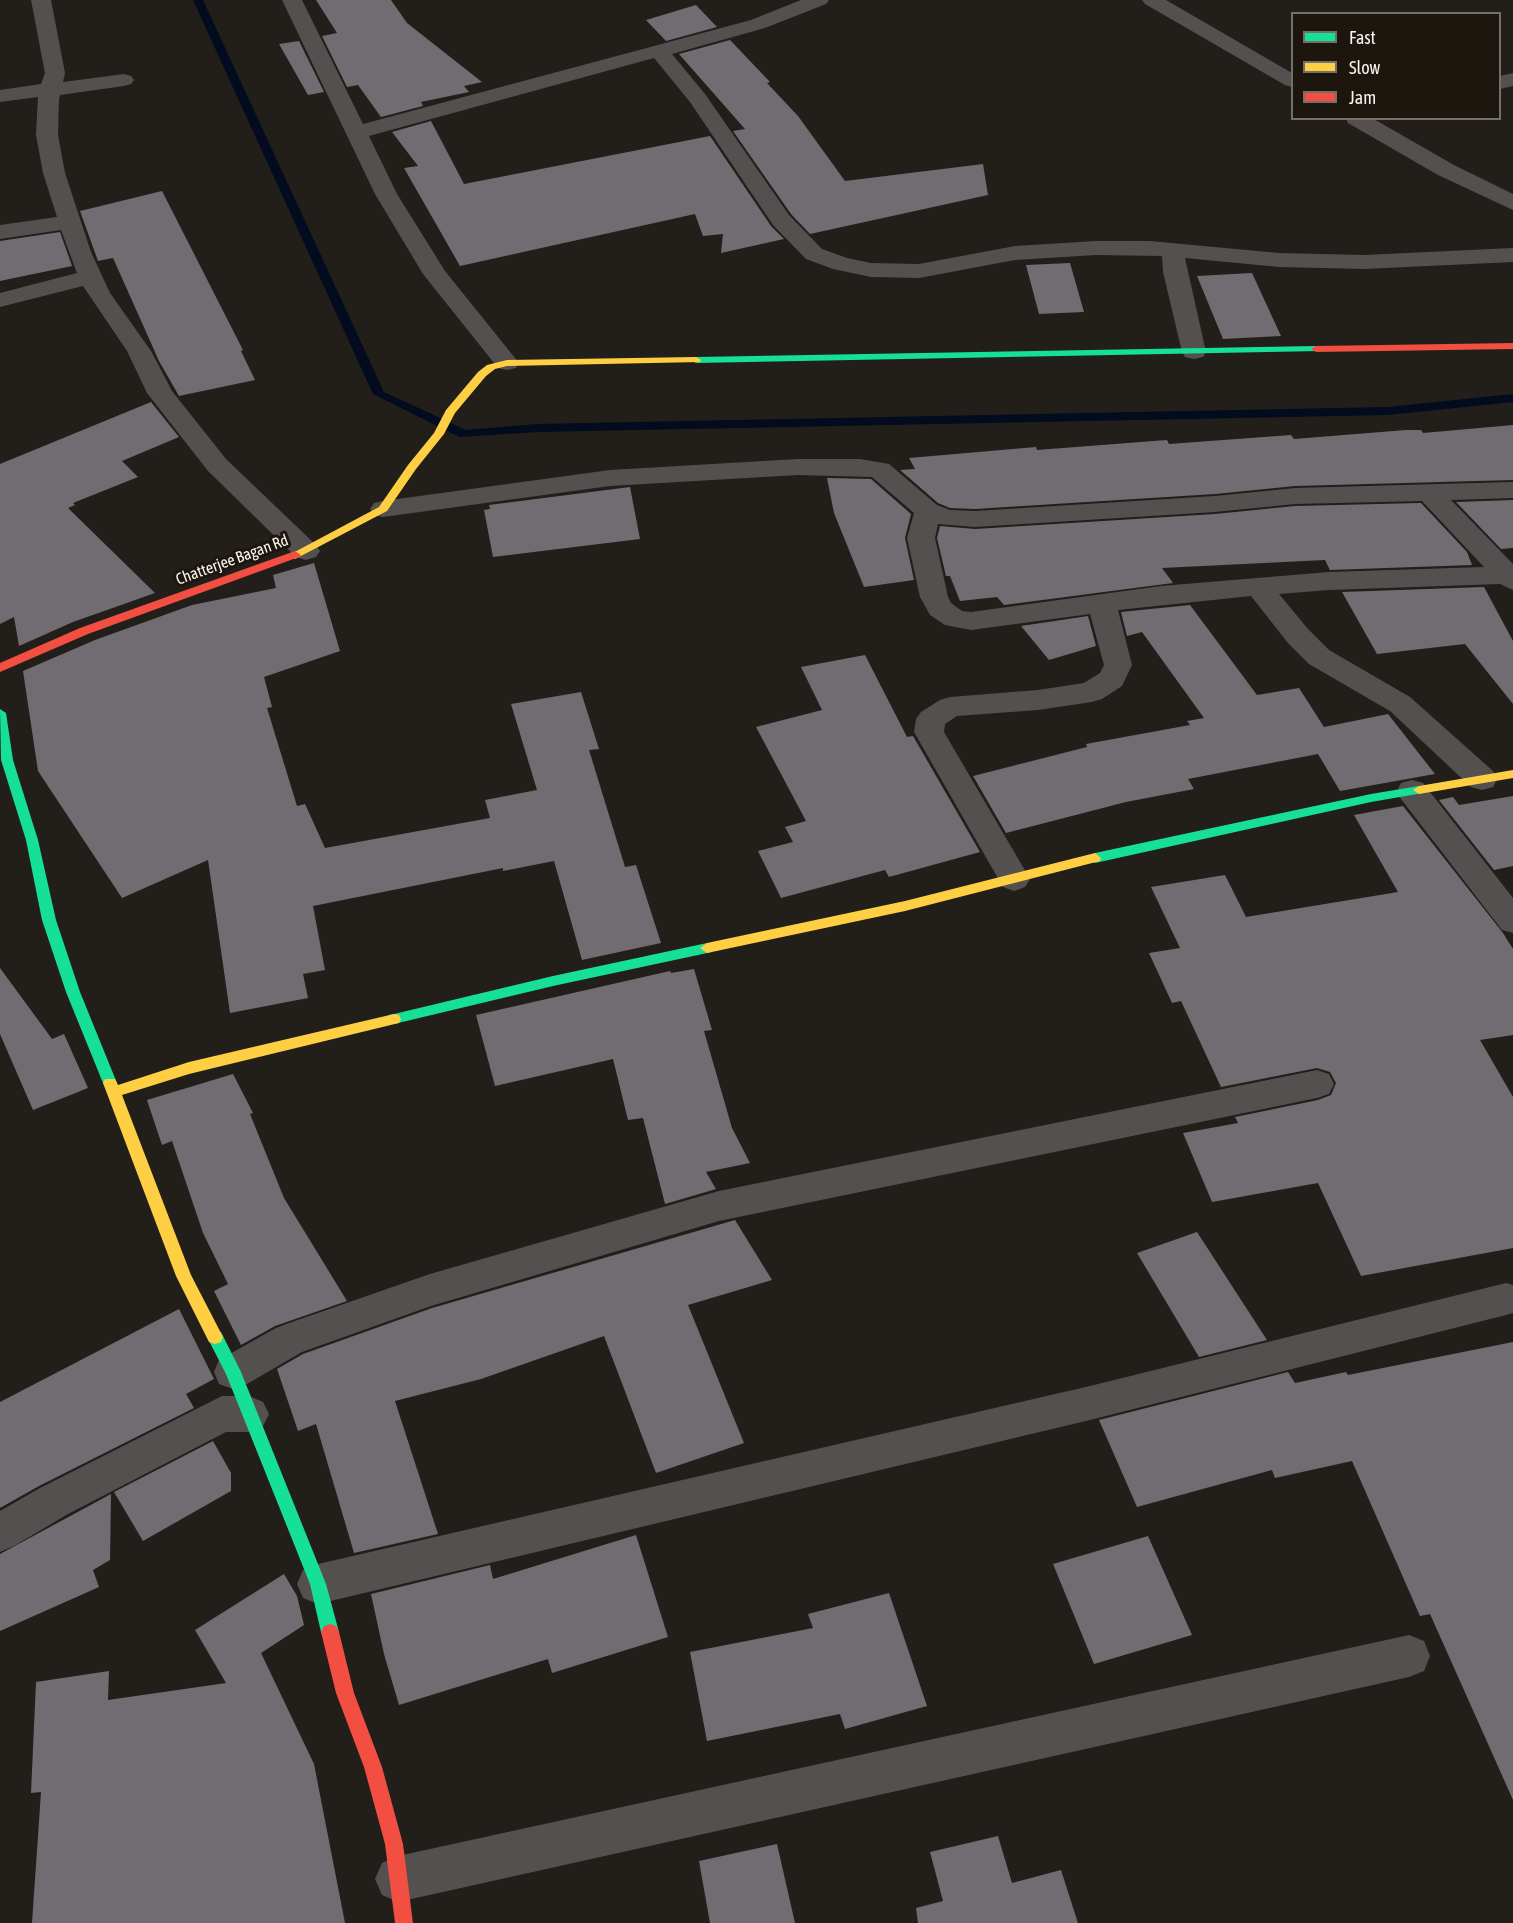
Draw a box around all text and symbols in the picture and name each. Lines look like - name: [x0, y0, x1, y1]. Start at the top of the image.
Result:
- legend: [1291, 12, 1501, 120]
- text: Fast: [1349, 27, 1376, 48]
- text: Slow: [1349, 57, 1380, 78]
- text: Jam: [1349, 87, 1376, 108]
- street label: Chatterjee Bagan Rd: [173, 531, 291, 589]

